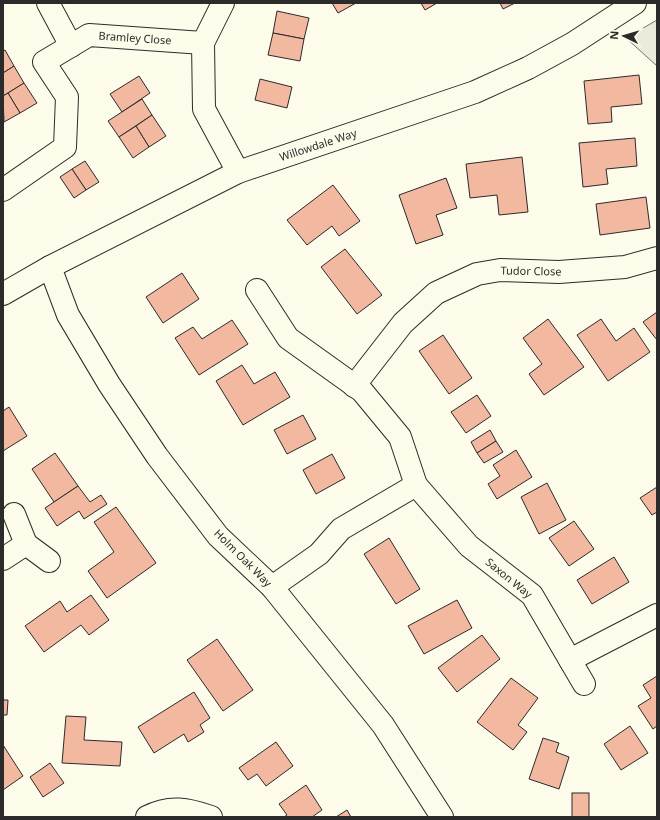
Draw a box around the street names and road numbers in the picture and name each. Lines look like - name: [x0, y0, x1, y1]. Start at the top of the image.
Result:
- street label: Bramley Close: [98, 27, 172, 48]
- street label: Willowdale Way: [277, 125, 359, 164]
- street label: Tudor Close: [500, 262, 562, 279]
- street label: Holm Oak Way: [211, 525, 276, 590]
- street label: Saxon Way: [483, 554, 536, 601]

